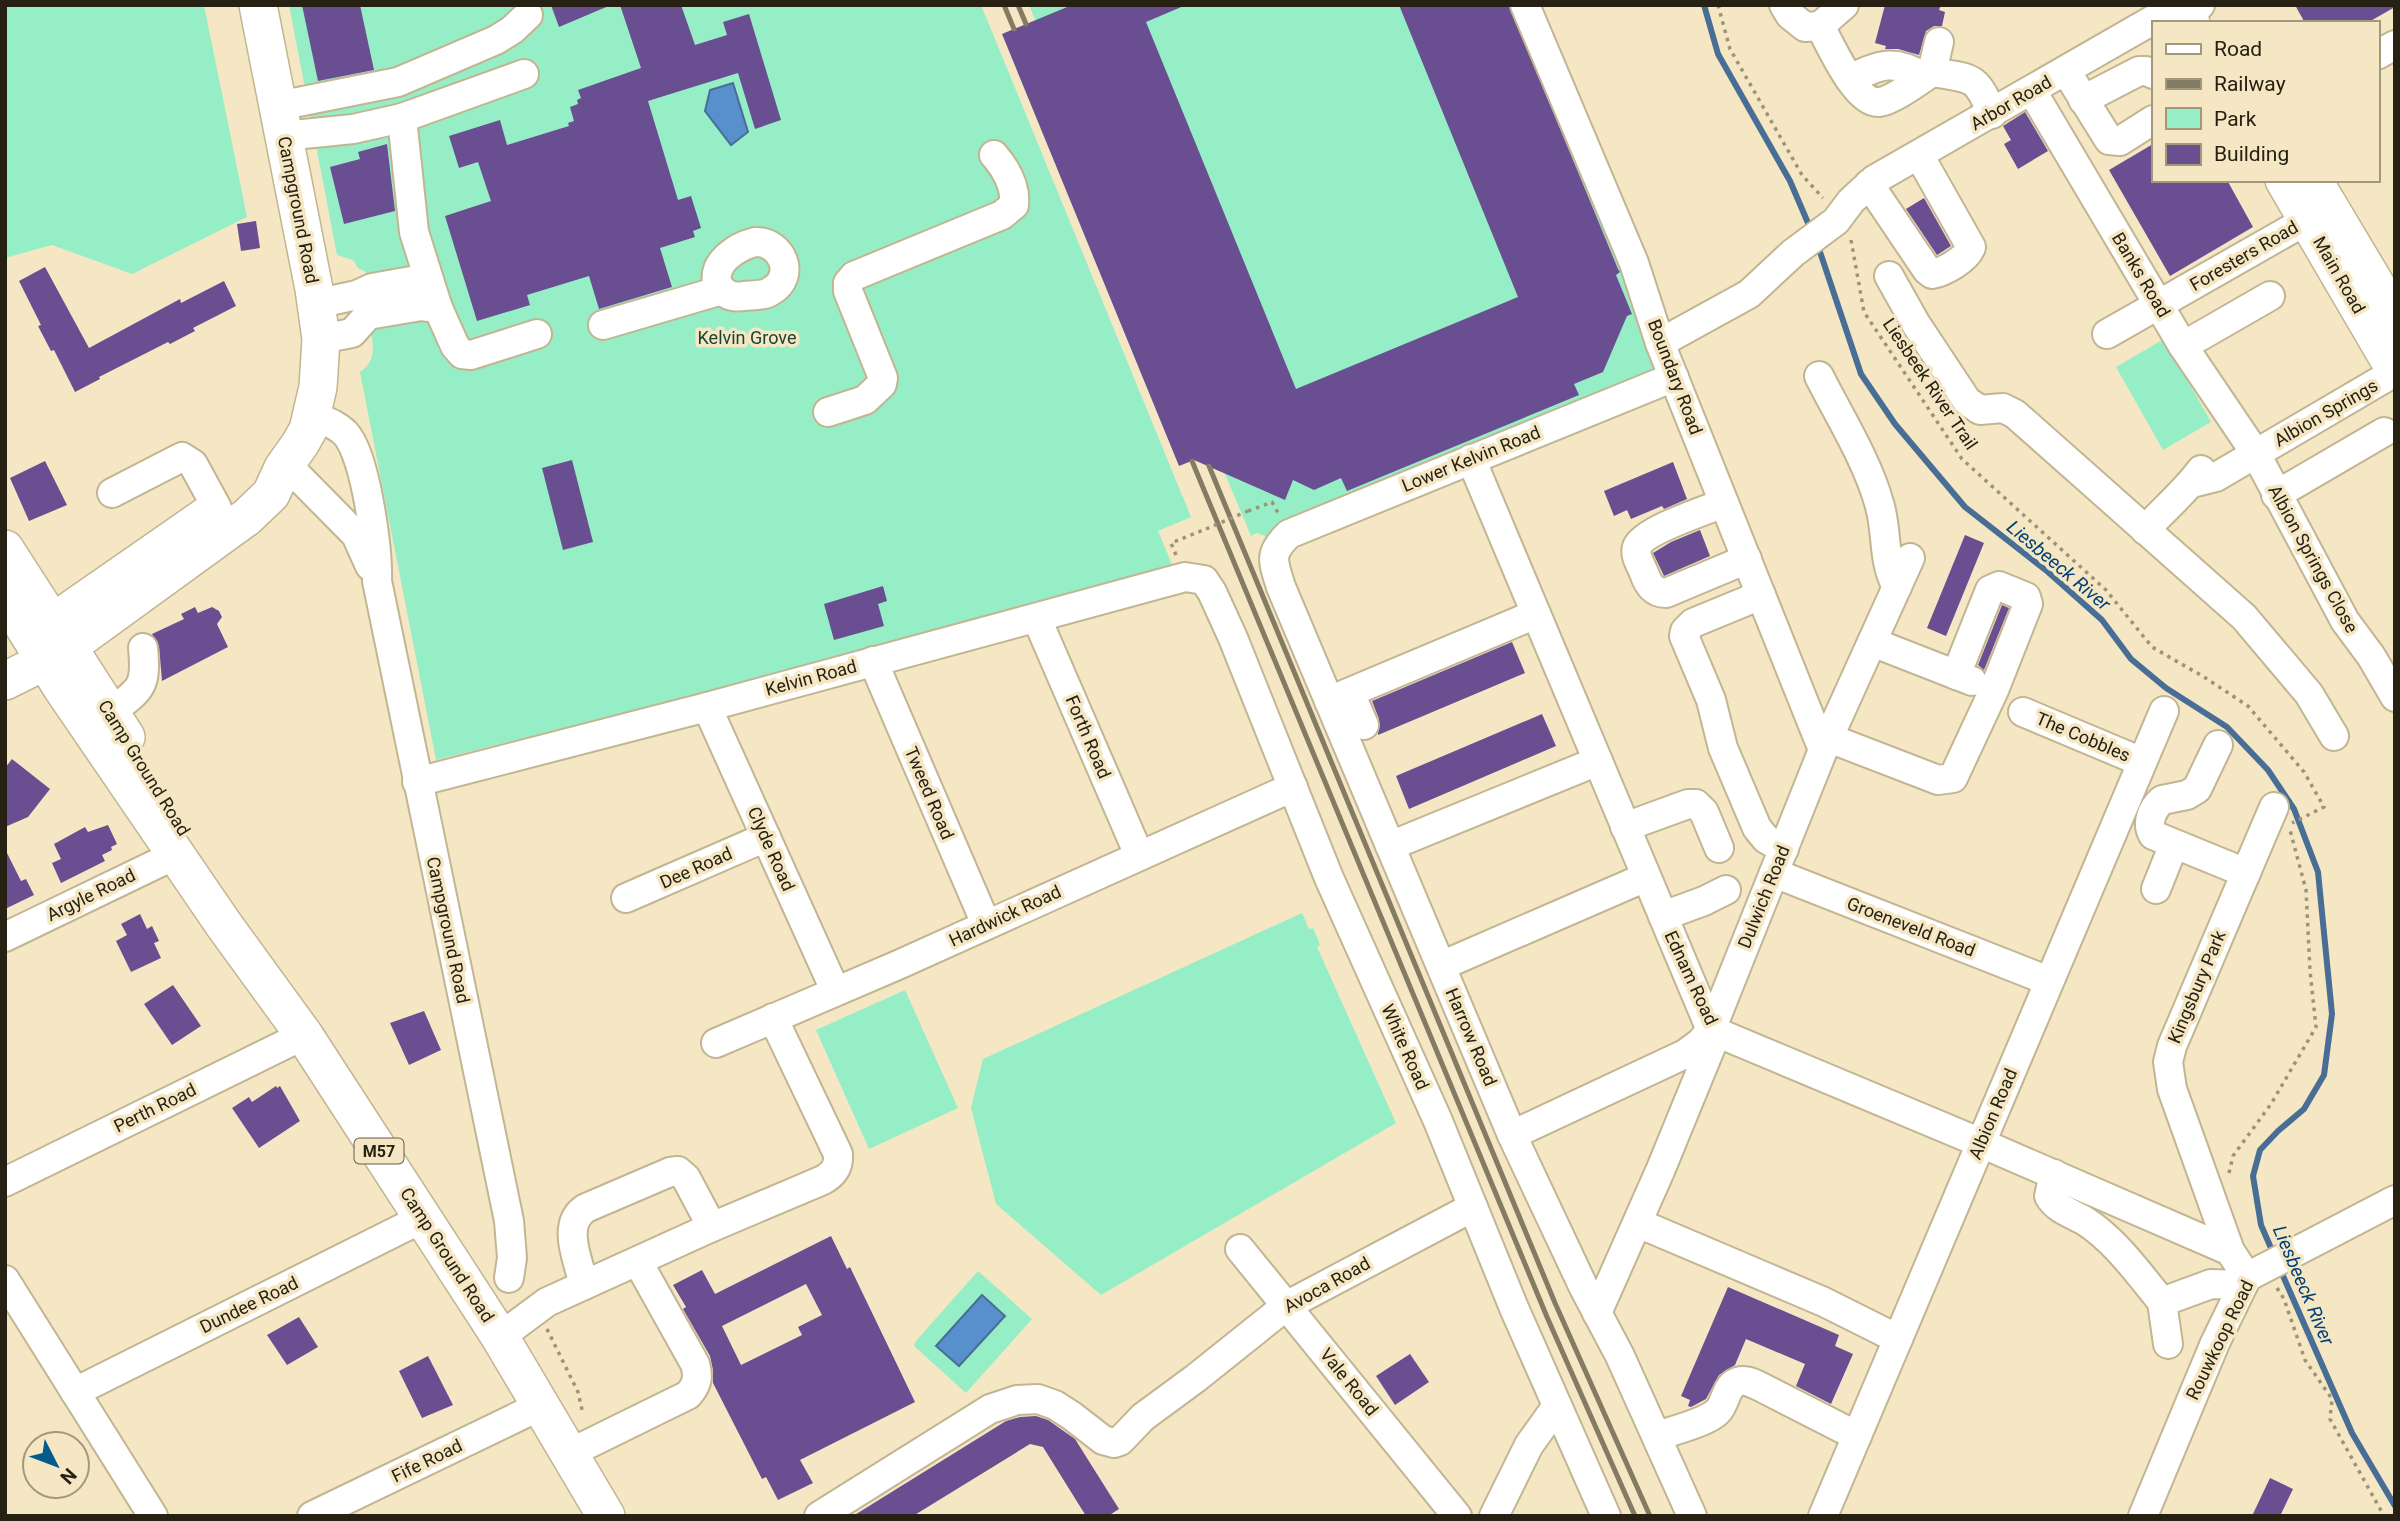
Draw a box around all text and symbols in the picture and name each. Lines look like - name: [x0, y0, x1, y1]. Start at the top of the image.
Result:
- legend: [2152, 21, 2379, 182]
- text: Road: [2214, 37, 2262, 61]
- street label: Arbor Road: [1966, 71, 2055, 134]
- text: Railway: [2214, 72, 2286, 96]
- text: Park: [2214, 107, 2257, 131]
- street label: Campground Road: [274, 135, 323, 285]
- text: Building: [2214, 142, 2289, 166]
- street label: Foresters Road: [2186, 216, 2302, 295]
- street label: Banks Road: [2108, 229, 2175, 321]
- street label: Main Road: [2309, 232, 2370, 317]
- street label: Liesbeek River Trail: [1879, 314, 1982, 453]
- street label: Boundary Road: [1644, 316, 1707, 437]
- park label: Kelvin Grove: [698, 327, 796, 348]
- street label: Albion Springs: [2270, 375, 2381, 451]
- street label: Lower Kelvin Road: [1399, 421, 1543, 496]
- street label: Albion Springs Close: [2264, 481, 2363, 636]
- water label: Liesbeeck River: [2002, 515, 2116, 616]
- street label: Kelvin Road: [763, 655, 859, 700]
- street label: Forth Road: [1062, 692, 1115, 781]
- street label: Camp Ground Road: [94, 696, 195, 839]
- street label: The Cobbles: [2033, 707, 2133, 766]
- street label: Tweed Road: [900, 743, 958, 842]
- street label: Clyde Road: [744, 803, 799, 894]
- street label: Dee Road: [657, 842, 735, 893]
- street label: Dulwich Road: [1733, 842, 1794, 951]
- street label: Campground Road: [423, 855, 474, 1005]
- street label: Argyle Road: [43, 864, 139, 925]
- street label: Hardwick Road: [946, 880, 1064, 951]
- street label: Groeneveld Road: [1844, 892, 1978, 961]
- street label: Kingsbury Park: [2163, 926, 2230, 1046]
- street label: Ednam Road: [1660, 927, 1722, 1028]
- street label: Harrow Road: [1441, 985, 1501, 1089]
- street label: White Road: [1377, 1001, 1434, 1093]
- street label: Albion Road: [1964, 1065, 2021, 1162]
- street label: Perth Road: [110, 1079, 199, 1136]
- road number: M57: [354, 1138, 404, 1163]
- street label: Camp Ground Road: [396, 1184, 499, 1326]
- water label: Liesbeeck River: [2268, 1222, 2339, 1349]
- street label: Avoca Road: [1280, 1252, 1373, 1317]
- street label: Dundee Road: [196, 1272, 301, 1337]
- street label: Rouwkoop Road: [2182, 1277, 2258, 1403]
- street label: Vale Road: [1316, 1344, 1383, 1420]
- north arrow: [21, 1430, 91, 1500]
- street label: Fife Road: [388, 1435, 465, 1487]
- text: N: [55, 1463, 81, 1489]

